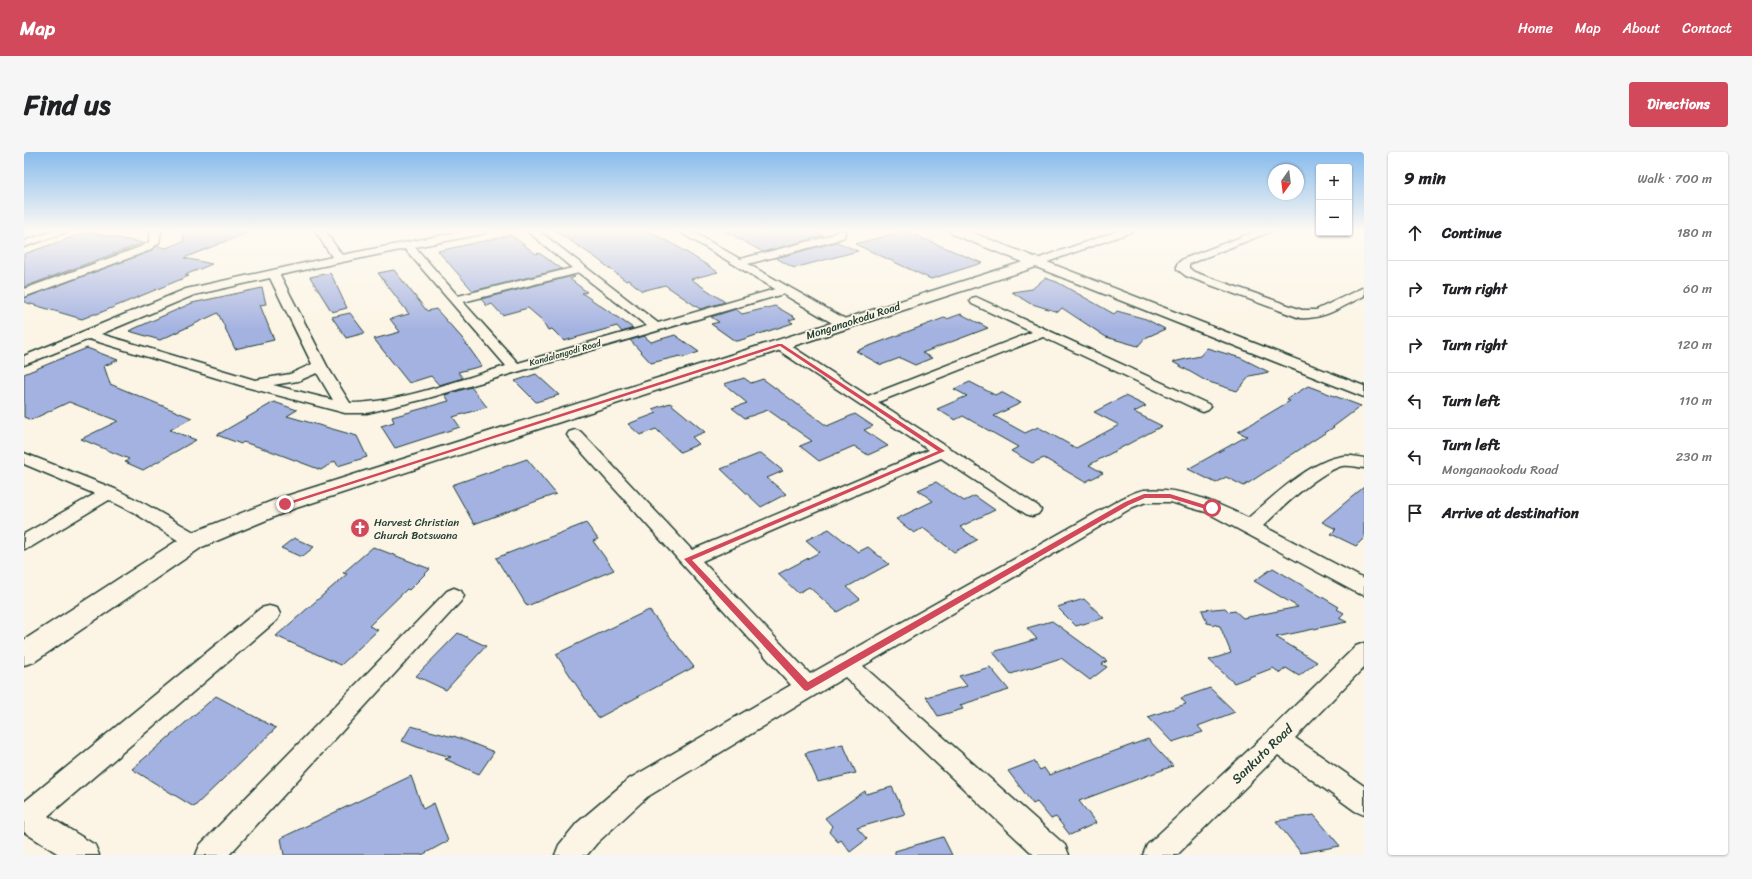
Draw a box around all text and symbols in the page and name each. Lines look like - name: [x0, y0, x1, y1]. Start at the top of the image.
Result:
- text: Map: [20, 12, 55, 45]
- text: Home: [1518, 16, 1553, 41]
- text: Map: [1575, 16, 1601, 41]
- text: About: [1623, 16, 1660, 41]
- text: Contact: [1682, 16, 1732, 41]
- text: Find us: [24, 80, 111, 129]
- button: Directions: [1629, 82, 1728, 127]
- text: 9 min: [1404, 163, 1446, 193]
- north arrow: [1268, 164, 1304, 200]
- map controls: [1316, 164, 1352, 236]
- button: +: [1316, 164, 1352, 200]
- text: Walk · 700 m: [1637, 167, 1712, 190]
- button: −: [1316, 200, 1352, 236]
- text: Continue: [1442, 220, 1502, 246]
- text: 180 m: [1677, 221, 1712, 244]
- icon: ahead: [1404, 222, 1426, 244]
- text: Turn right: [1442, 276, 1507, 302]
- text: 60 m: [1683, 277, 1712, 300]
- icon: right: [1404, 278, 1426, 300]
- street label: Monganaokodu Road: [803, 296, 904, 345]
- text: Turn right: [1442, 332, 1507, 358]
- text: 120 m: [1677, 333, 1712, 356]
- icon: right: [1404, 334, 1426, 356]
- street label: Kandalangodi Road: [527, 335, 604, 371]
- text: Turn left: [1442, 388, 1500, 414]
- text: 110 m: [1679, 389, 1712, 412]
- icon: left: [1404, 390, 1426, 412]
- text: Turn left: [1442, 432, 1500, 458]
- text: 230 m: [1676, 445, 1712, 468]
- icon: left: [1404, 446, 1426, 468]
- text: Monganaokodu Road: [1442, 458, 1558, 481]
- route end: [276, 495, 294, 513]
- route start: [1203, 499, 1221, 517]
- text: Arrive at destination: [1442, 500, 1579, 526]
- icon: arrive: [1404, 502, 1426, 524]
- place label: Harvest Christian Church Botswana: [374, 513, 459, 545]
- church icon: Harvest Christian Church Botswana: [349, 517, 371, 539]
- street label: Sankuto Road: [1226, 718, 1299, 790]

